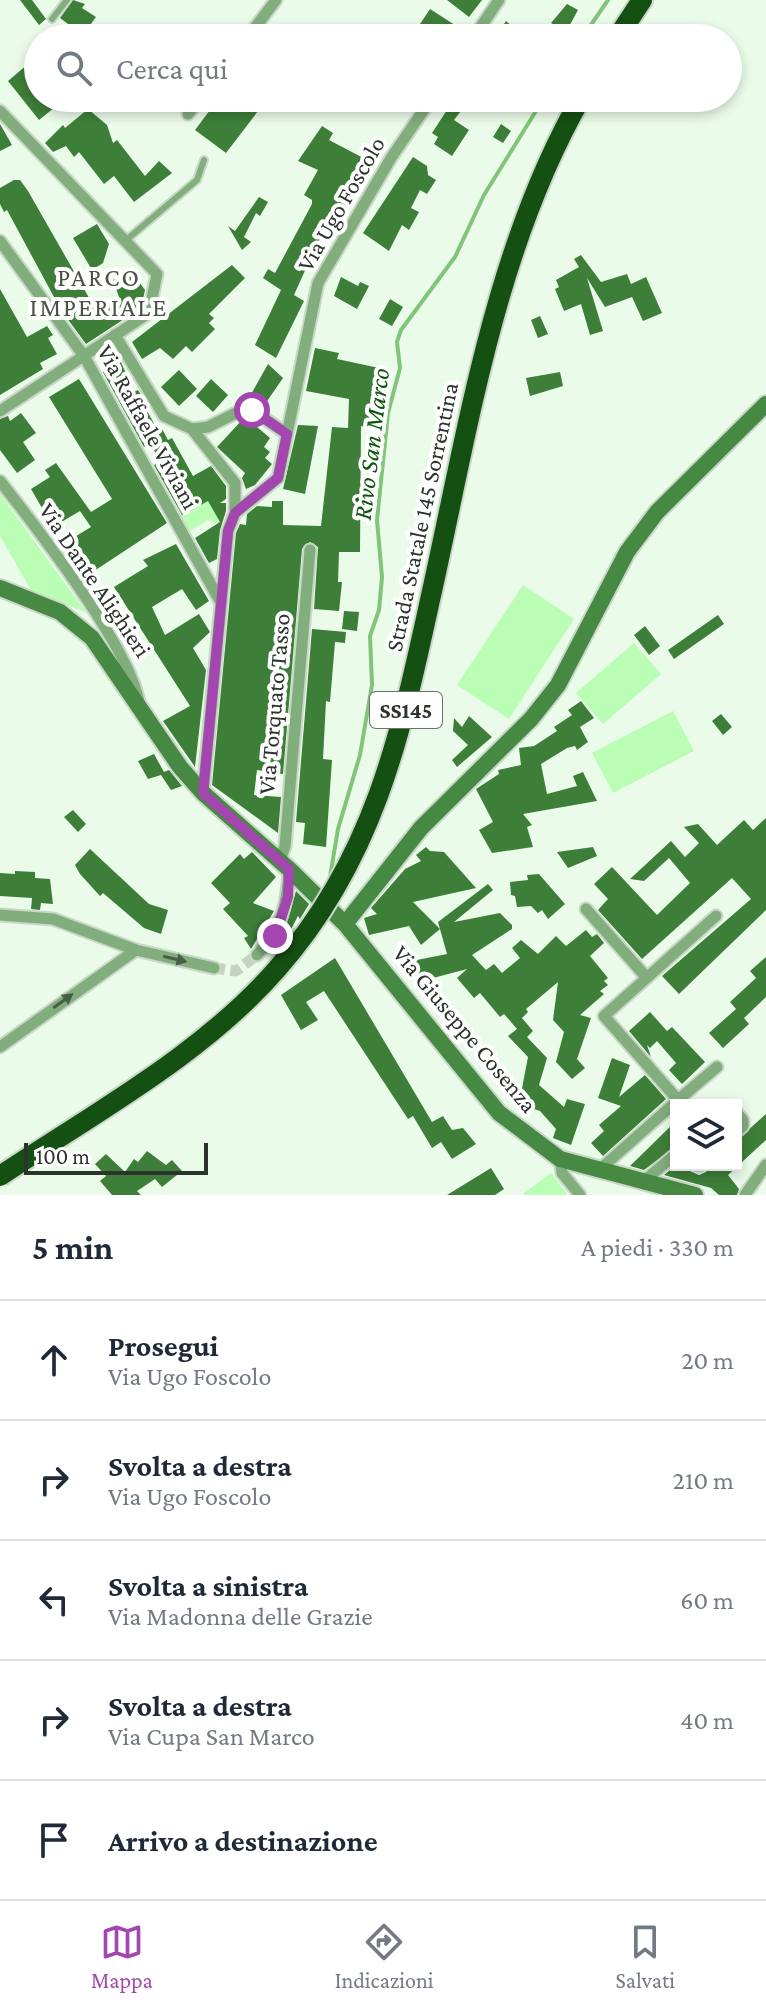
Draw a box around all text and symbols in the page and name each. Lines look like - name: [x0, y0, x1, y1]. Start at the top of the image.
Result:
- search box: [24, 24, 742, 112]
- icon: search: [52, 46, 96, 90]
- text: Cerca qui: [116, 52, 228, 85]
- street label: Via Ugo Foscolo: [291, 132, 390, 276]
- district label: PARCO IMPERIALE: [30, 263, 168, 322]
- street label: Via Raffaele Viviani: [92, 340, 205, 514]
- water label: Rivo San Marco: [348, 366, 395, 522]
- street label: Strada Statale 145 Sorrentina: [380, 380, 463, 654]
- route start: [234, 392, 270, 428]
- street label: Via Dante Alighieri: [34, 497, 157, 662]
- street label: Via Torquato Tasso: [252, 612, 295, 796]
- road number: SS145: [370, 692, 442, 728]
- route end: [257, 918, 293, 954]
- street label: Via Giuseppe Cosenza: [388, 940, 543, 1118]
- one-way arrow: [163, 953, 188, 966]
- one-way arrow: [53, 994, 74, 1009]
- map controls: [670, 1099, 742, 1171]
- button: layers: [670, 1099, 742, 1171]
- scale bar: [24, 1139, 208, 1175]
- text: 100 m: [36, 1144, 90, 1169]
- text: 5 min: [32, 1229, 113, 1266]
- text: A piedi · 330 m: [581, 1233, 734, 1262]
- text: Prosegui: [108, 1329, 219, 1362]
- icon: ahead: [32, 1338, 76, 1382]
- text: 20 m: [681, 1346, 734, 1375]
- text: Via Ugo Foscolo: [108, 1362, 271, 1391]
- text: Svolta a destra: [108, 1449, 292, 1482]
- icon: right: [32, 1458, 76, 1502]
- text: 210 m: [673, 1466, 734, 1495]
- text: Via Ugo Foscolo: [108, 1482, 271, 1511]
- text: Svolta a sinistra: [108, 1569, 308, 1602]
- icon: left: [32, 1578, 76, 1622]
- text: 60 m: [680, 1586, 734, 1615]
- text: Via Madonna delle Grazie: [108, 1602, 373, 1631]
- text: Svolta a destra: [108, 1689, 292, 1722]
- icon: right: [32, 1698, 76, 1742]
- text: 40 m: [680, 1706, 734, 1735]
- text: Via Cupa San Marco: [108, 1722, 315, 1751]
- icon: arrive: [32, 1818, 76, 1862]
- text: Arrivo a destinazione: [108, 1824, 378, 1857]
- tab: Mappa: [91, 1920, 153, 1993]
- tab: Indicazioni: [335, 1920, 433, 1993]
- tab: Salvati: [615, 1920, 675, 1993]

